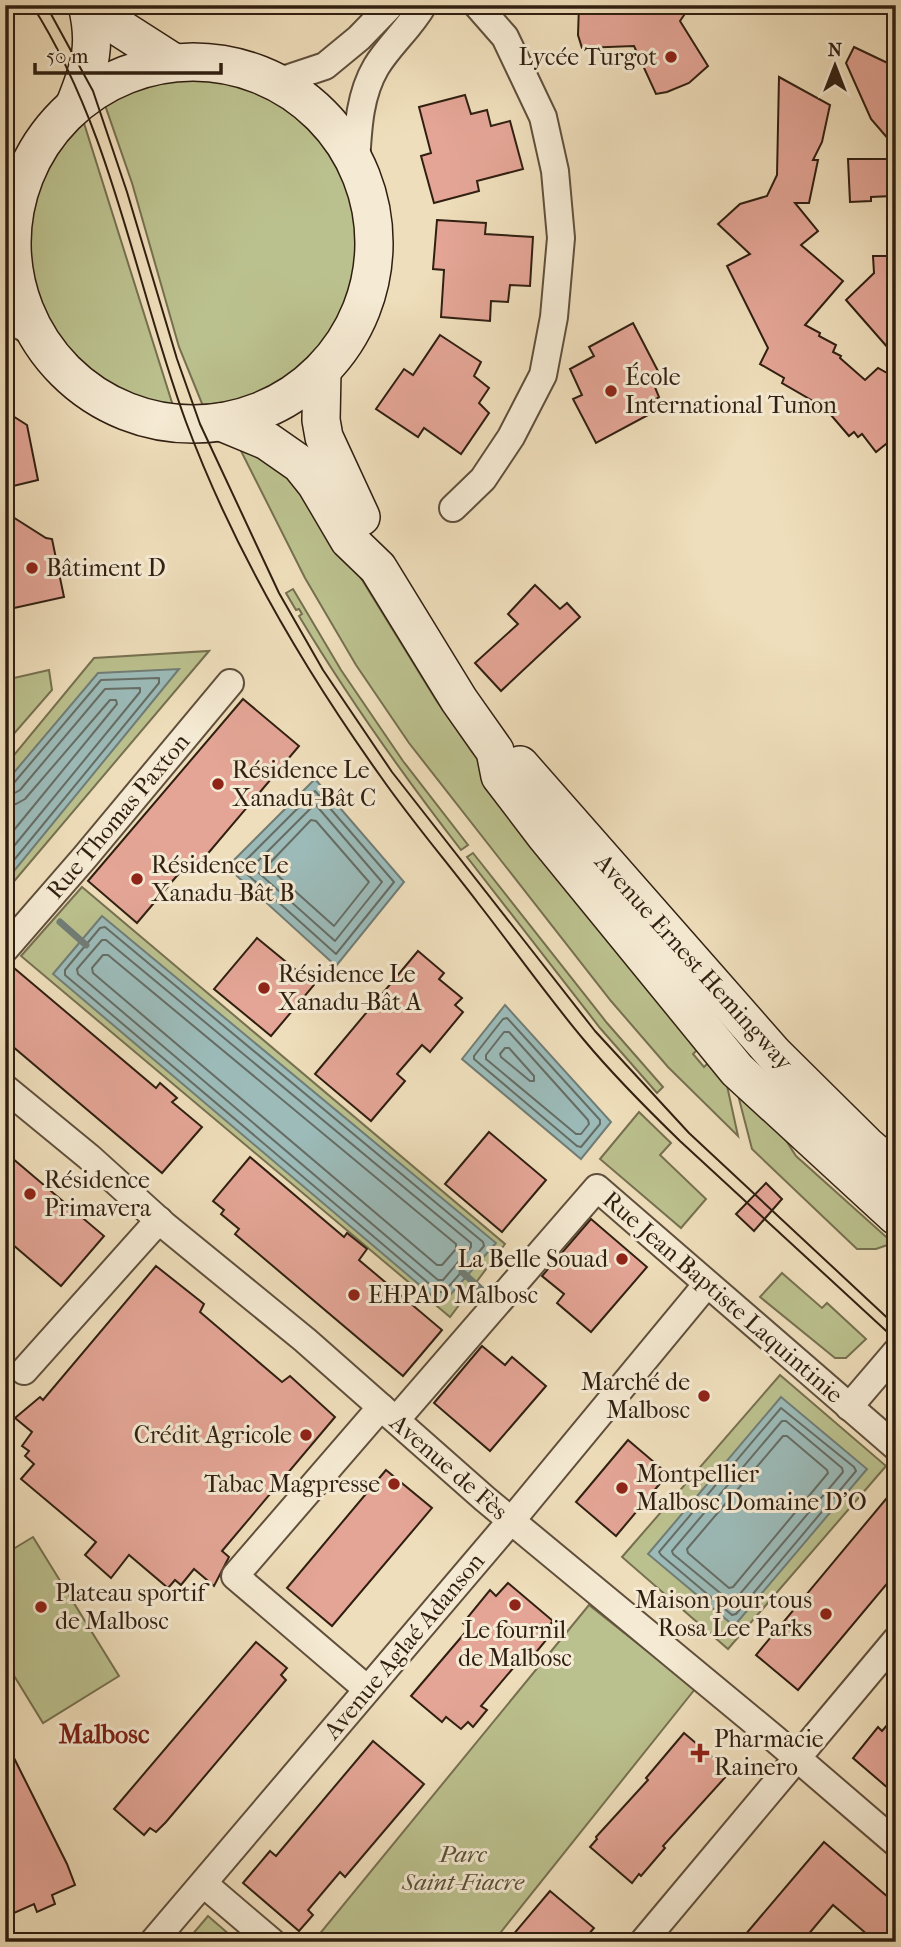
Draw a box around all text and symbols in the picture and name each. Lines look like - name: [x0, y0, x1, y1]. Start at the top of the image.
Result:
- scale bar: [35, 32, 220, 76]
- north arrow: [800, 32, 870, 102]
- text: N: [828, 39, 843, 61]
- place label: Lycée Turgot: [518, 43, 657, 71]
- text: 50 m: [46, 44, 89, 68]
- marker: Lycée Turgot: [663, 49, 679, 65]
- place label: École International Tunon: [625, 362, 837, 419]
- marker: École International Tunon: [603, 383, 619, 399]
- place label: Bâtiment D: [46, 554, 166, 582]
- marker: Bâtiment D: [24, 560, 40, 576]
- street label: Rue Thomas Paxton: [41, 728, 195, 904]
- place label: Résidence Le Xanadu-Bât C: [232, 756, 376, 812]
- marker: Résidence Le Xanadu-Bât C: [210, 776, 226, 792]
- street label: Avenue Ernest Hemingway: [589, 847, 799, 1077]
- place label: Résidence Le Xanadu-Bât B: [151, 851, 295, 907]
- marker: Résidence Le Xanadu-Bât B: [129, 871, 145, 887]
- place label: Résidence Le Xanadu-Bât A: [278, 960, 422, 1016]
- marker: Résidence Le Xanadu-Bât A: [256, 980, 272, 996]
- place label: Résidence Primavera: [44, 1166, 152, 1222]
- street label: Rue Jean Baptiste Laquintinie: [597, 1185, 849, 1409]
- marker: Résidence Primavera: [22, 1186, 38, 1202]
- place label: La Belle Souad: [458, 1245, 609, 1273]
- marker: La Belle Souad: [614, 1251, 630, 1267]
- place label: EHPAD Malbosc: [368, 1281, 538, 1309]
- marker: EHPAD Malbosc: [346, 1287, 362, 1303]
- place label: Marché de Malbosc: [581, 1368, 690, 1424]
- marker: Marché de Malbosc: [696, 1388, 712, 1404]
- street label: Avenue de Fès: [384, 1408, 513, 1526]
- place label: Crédit Agricole: [134, 1421, 292, 1449]
- marker: Crédit Agricole: [298, 1427, 314, 1443]
- place label: Montpellier Malbosc Domaine D'O: [636, 1460, 867, 1516]
- place label: Tabac Magpresse: [204, 1470, 380, 1498]
- marker: Tabac Magpresse: [386, 1476, 402, 1492]
- marker: Montpellier Malbosc Domaine D'O: [614, 1480, 630, 1496]
- street label: Avenue Aglaé Adanson: [317, 1547, 490, 1745]
- place label: Plateau sportif de Malbosc: [55, 1579, 210, 1635]
- place label: Maison pour tous Rosa Lee Parks: [635, 1586, 812, 1642]
- marker: Le fournil de Malbosc: [507, 1597, 523, 1613]
- marker: Plateau sportif de Malbosc: [33, 1599, 49, 1615]
- marker: Maison pour tous Rosa Lee Parks: [818, 1606, 834, 1622]
- place label: Le fournil de Malbosc: [458, 1616, 572, 1672]
- district label: Malbosc: [59, 1719, 150, 1750]
- place label: Pharmacie Rainero: [714, 1725, 824, 1781]
- marker: Pharmacie Rainero: [692, 1745, 708, 1761]
- park label: Parc Saint-Fiacre: [401, 1840, 525, 1896]

